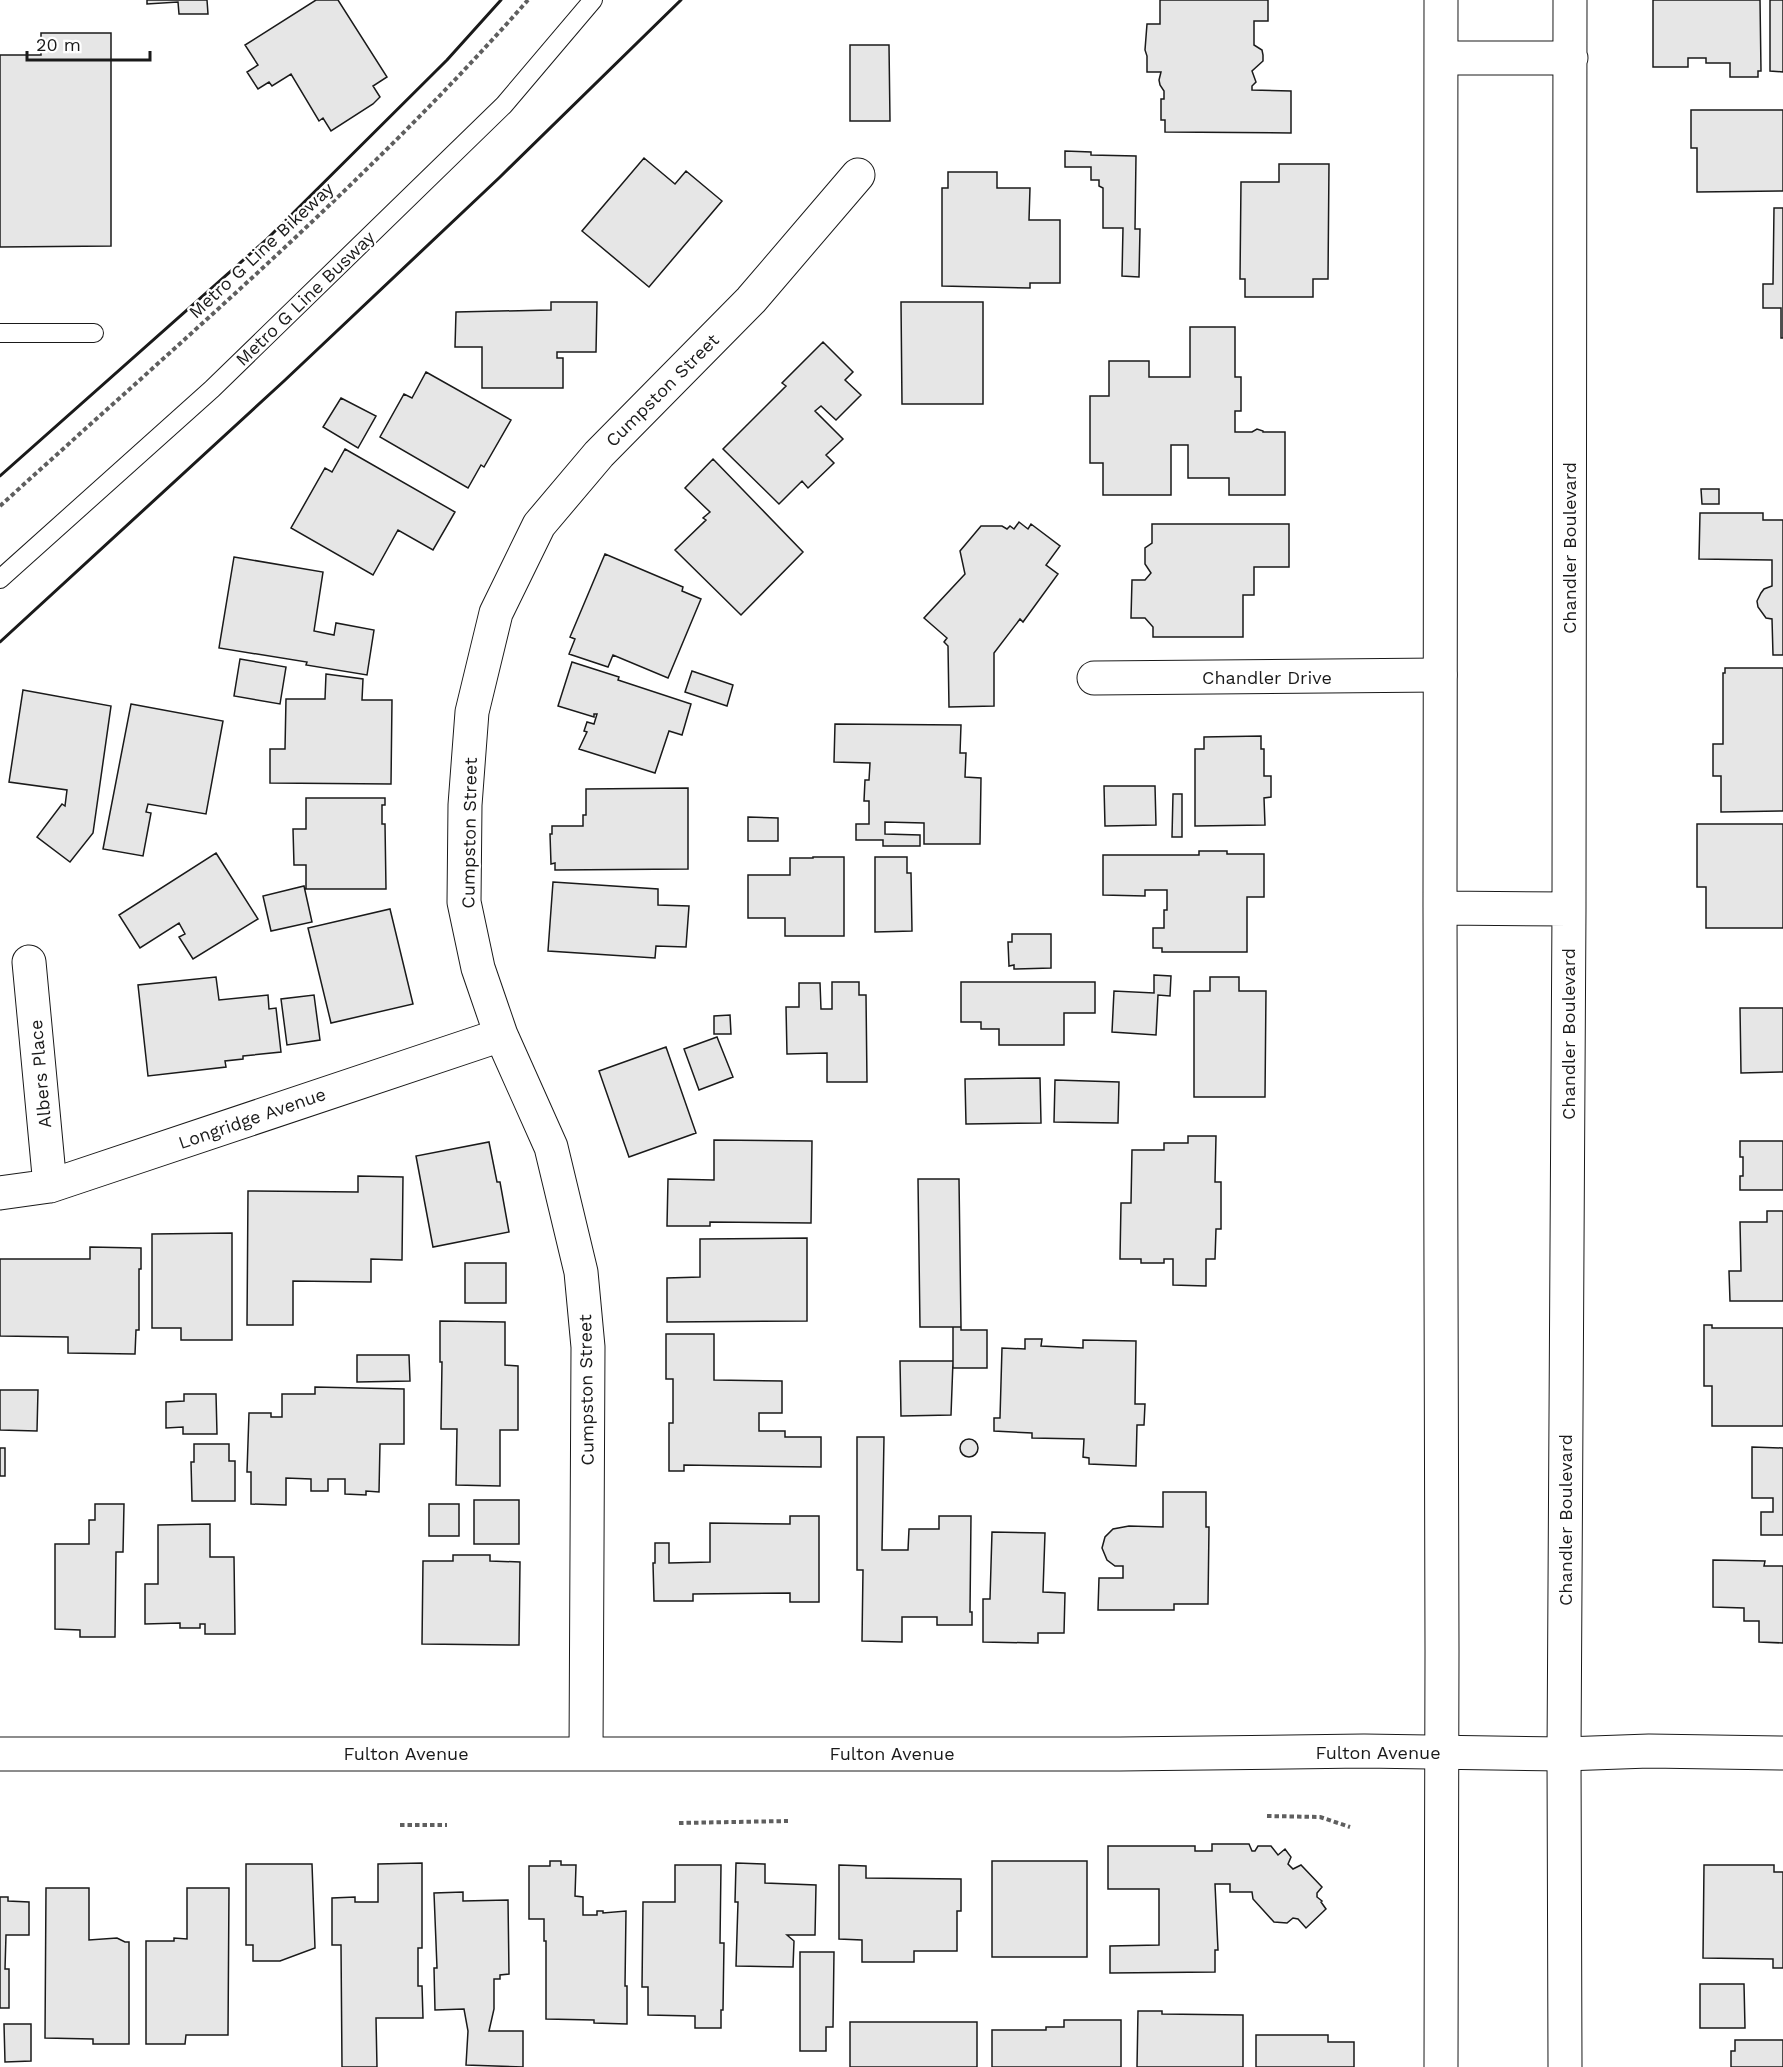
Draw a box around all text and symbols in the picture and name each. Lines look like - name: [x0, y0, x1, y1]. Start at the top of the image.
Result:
- scale bar: [27, 24, 150, 62]
- text: 20 m: [36, 34, 81, 55]
- street label: Metro G Line Bikeway: [184, 177, 338, 322]
- street label: Metro G Line Busway: [231, 226, 379, 370]
- street label: Cumpston Street: [601, 329, 723, 451]
- street label: Chandler Boulevard: [1559, 462, 1580, 634]
- street label: Chandler Drive: [1202, 667, 1332, 688]
- street label: Cumpston Street: [457, 757, 481, 909]
- street label: Chandler Boulevard: [1558, 948, 1579, 1120]
- street label: Albers Place: [25, 1019, 55, 1129]
- street label: Longridge Avenue: [176, 1083, 328, 1153]
- street label: Cumpston Street: [574, 1314, 598, 1466]
- street label: Chandler Boulevard: [1555, 1434, 1576, 1606]
- street label: Fulton Avenue: [1315, 1742, 1441, 1763]
- street label: Fulton Avenue: [343, 1743, 469, 1764]
- street label: Fulton Avenue: [829, 1743, 955, 1764]

